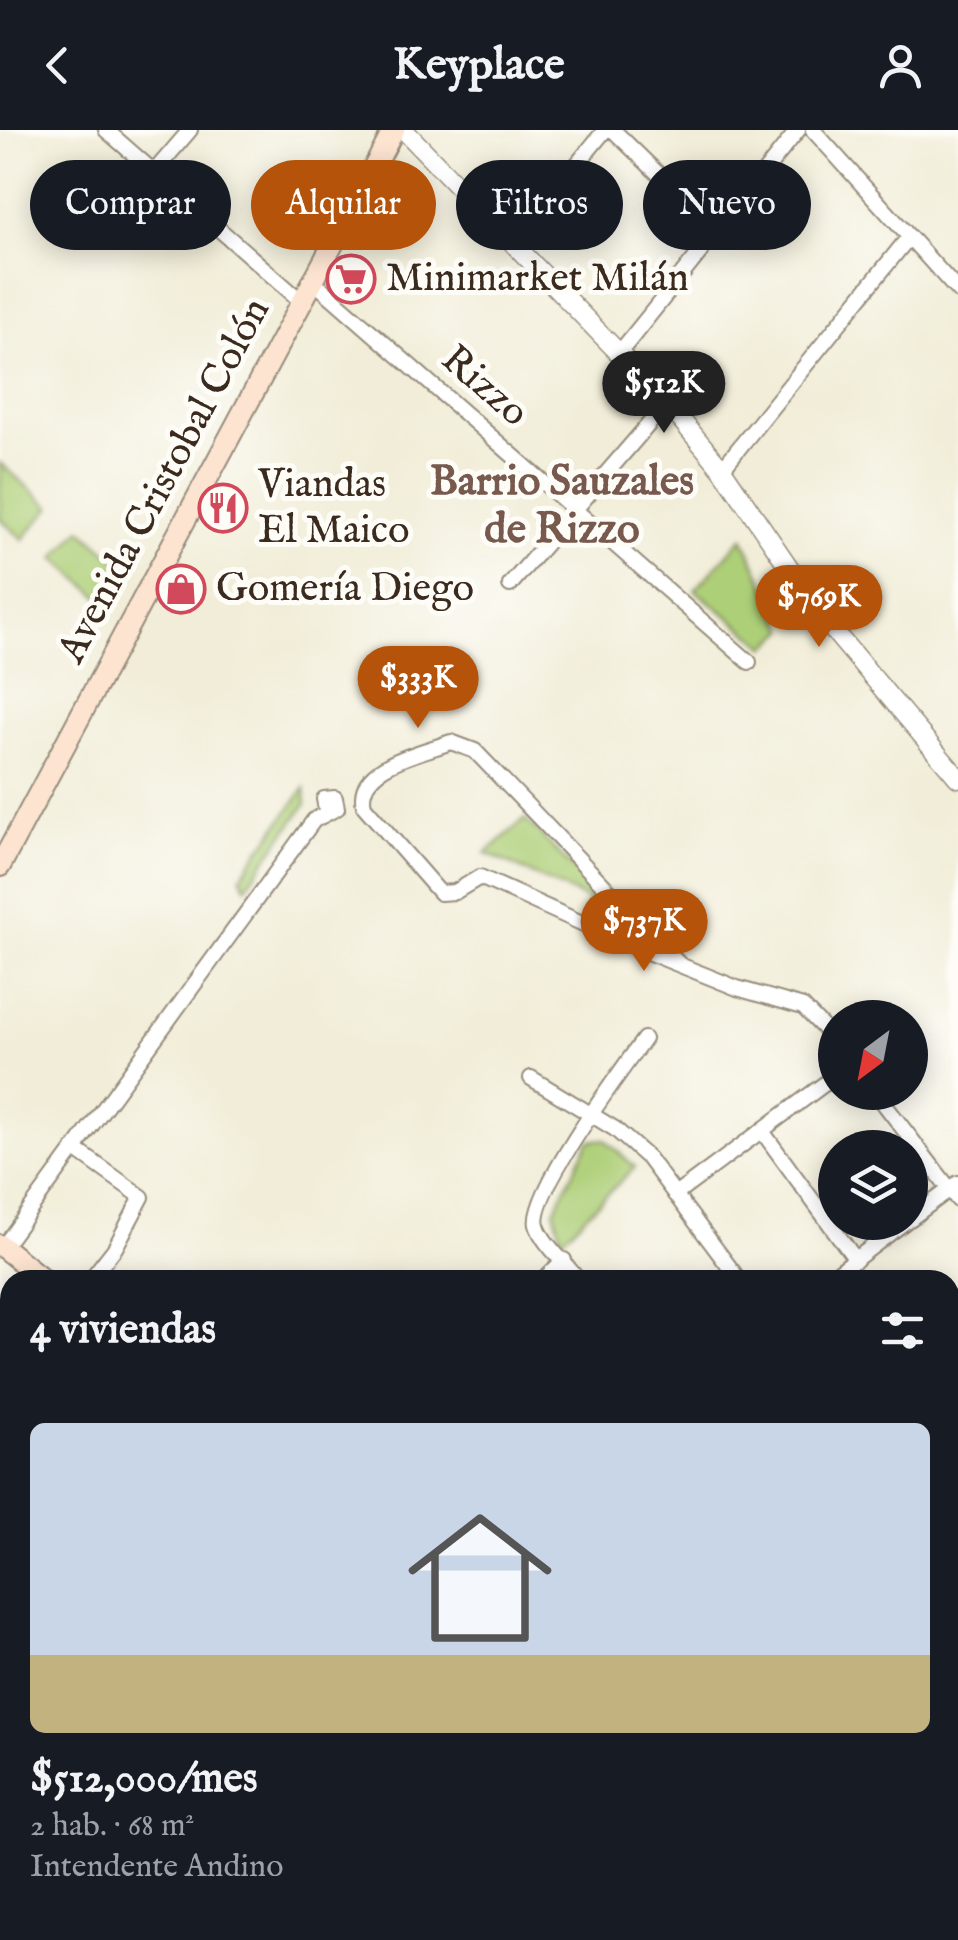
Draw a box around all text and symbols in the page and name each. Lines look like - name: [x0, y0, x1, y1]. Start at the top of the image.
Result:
- text: Keyplace: [393, 37, 565, 94]
- icon: back: [30, 38, 85, 93]
- icon: person: [873, 38, 928, 93]
- chip: Comprar: [30, 160, 231, 250]
- chip: Alquilar: [251, 160, 436, 250]
- chip: Filtros: [456, 160, 623, 250]
- chip: Nuevo: [643, 160, 811, 250]
- supermarket icon: Minimarket Milán: [325, 253, 377, 305]
- place label: Minimarket Milán: [386, 254, 689, 305]
- street label: Avenida Cristobal Colón: [47, 290, 283, 673]
- street label: Rizzo: [430, 335, 538, 439]
- pin: $512K: [594, 351, 734, 436]
- text: $512K: [624, 363, 704, 404]
- district label: Barrio Sauzales de Rizzo: [430, 456, 694, 557]
- place label: Viandas El Maico: [257, 460, 410, 557]
- restaurant icon: Viandas El Maico: [197, 482, 249, 534]
- shop icon: Gomería Diego: [155, 563, 207, 615]
- place label: Gomería Diego: [216, 564, 474, 615]
- pin: $769K: [749, 565, 889, 650]
- text: $769K: [777, 577, 861, 618]
- pin: $333K: [348, 646, 488, 731]
- text: $333K: [380, 658, 456, 699]
- pin: $737K: [574, 889, 714, 974]
- text: $737K: [603, 901, 685, 942]
- north arrow: [818, 1000, 928, 1110]
- map controls: [818, 1000, 928, 1240]
- button: layers: [818, 1130, 928, 1240]
- icon: filters: [875, 1303, 930, 1358]
- text: 4 viviendas: [30, 1304, 216, 1357]
- icon: home: [390, 1488, 570, 1668]
- text: $512,000/mes: [30, 1753, 258, 1806]
- text: 2 hab. · 68 m²: [30, 1806, 195, 1847]
- text: Intendente Andino: [30, 1847, 283, 1888]

